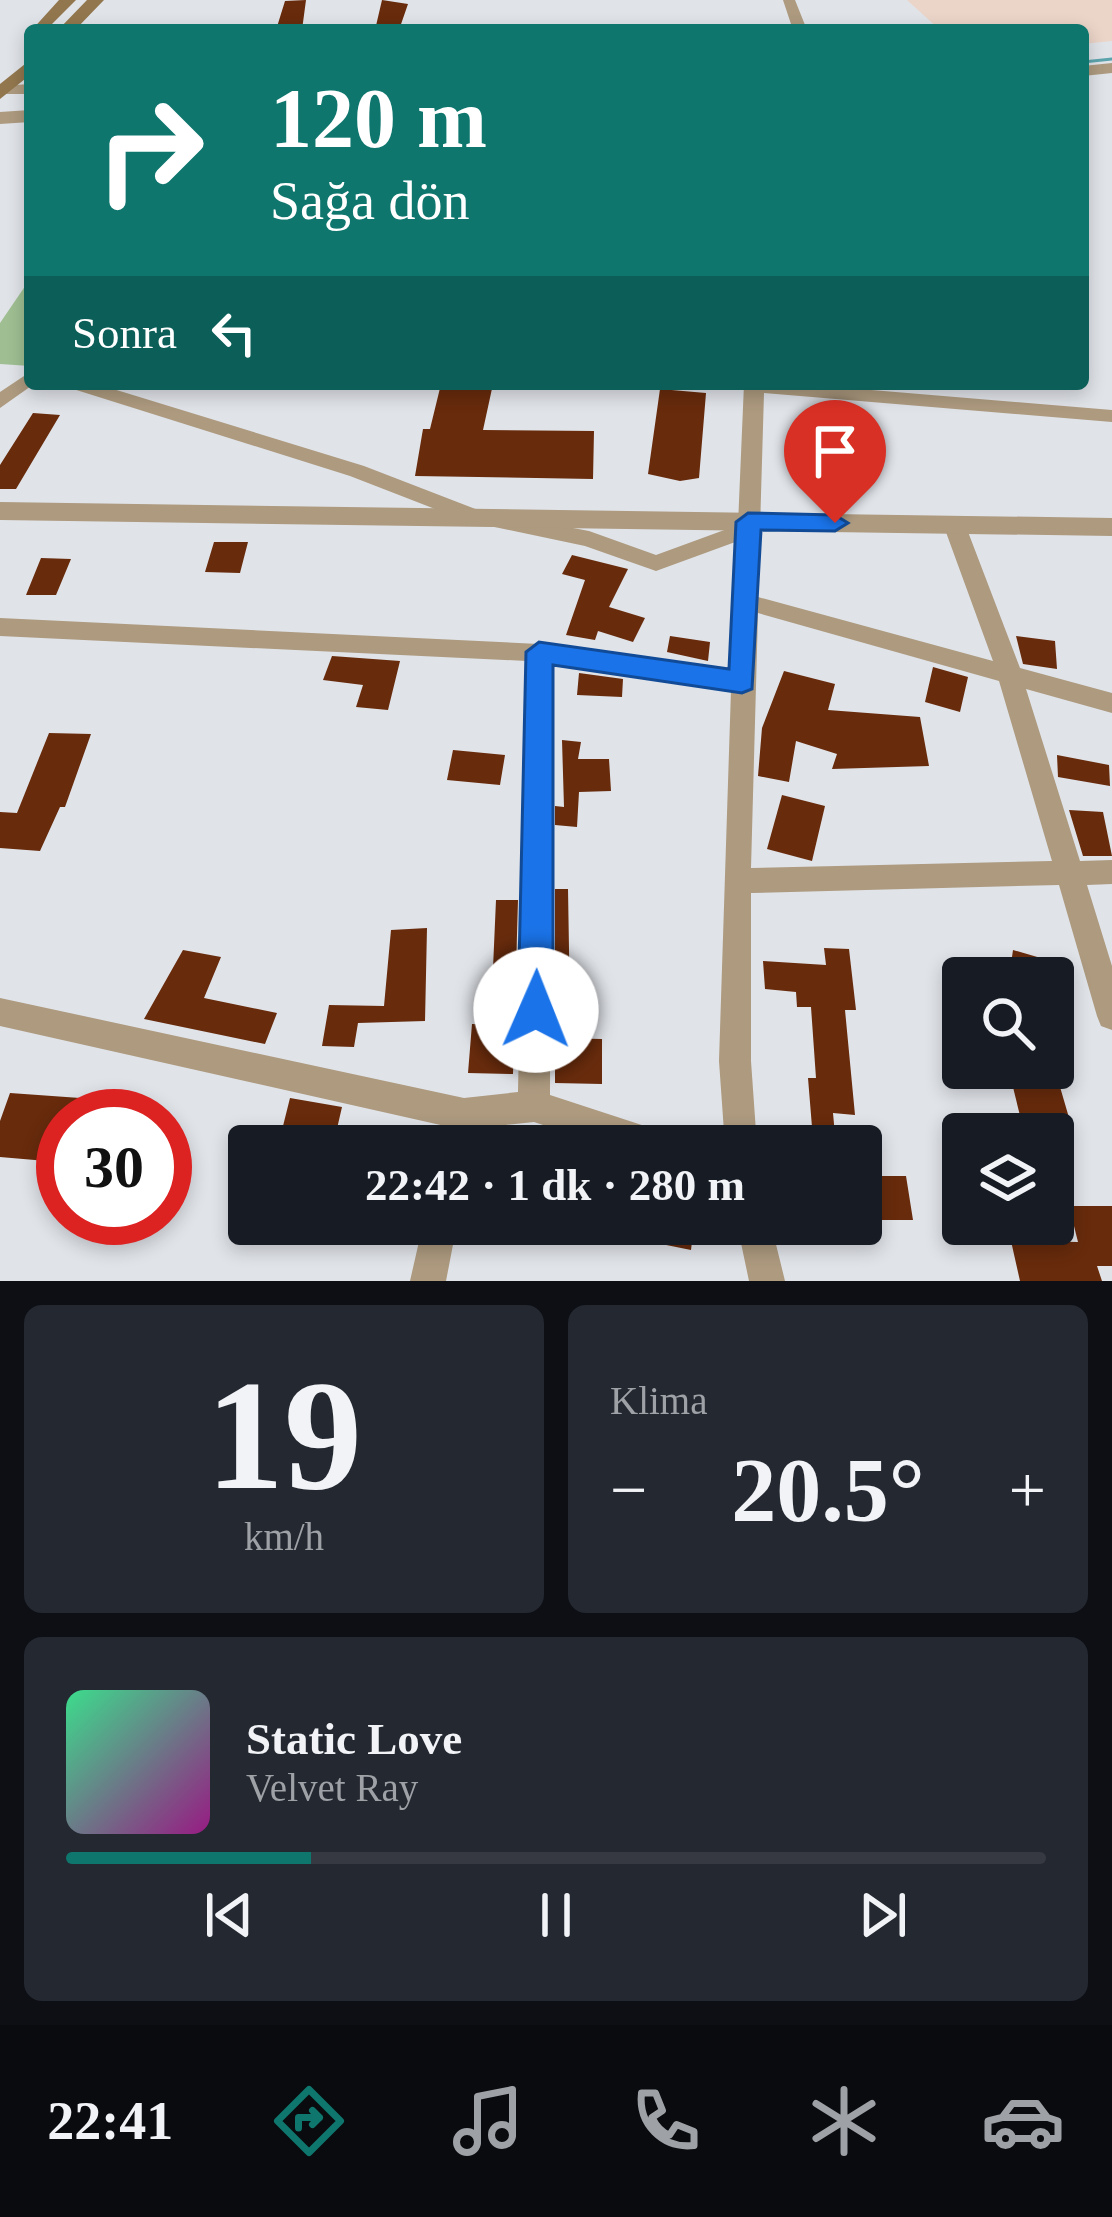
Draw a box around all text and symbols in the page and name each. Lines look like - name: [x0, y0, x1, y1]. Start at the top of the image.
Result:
- icon: right: [72, 72, 228, 228]
- text: 120 m: [270, 72, 487, 165]
- text: Sağa dön: [270, 171, 469, 231]
- icon: left: [201, 300, 267, 366]
- text: Sonra: [72, 308, 177, 358]
- pin: [784, 400, 886, 523]
- icon: arrive: [802, 418, 868, 484]
- position arrow: [473, 947, 599, 1073]
- map controls: [942, 957, 1074, 1245]
- button: search: [942, 957, 1074, 1089]
- speed limit sign: 30: [36, 1089, 192, 1245]
- button: layers: [942, 1113, 1074, 1245]
- text: 22:42 · 1 dk · 280 m: [365, 1160, 745, 1210]
- text: 19: [206, 1349, 362, 1522]
- text: Klima: [610, 1379, 707, 1422]
- text: 20.5°: [731, 1441, 925, 1540]
- text: −: [610, 1453, 647, 1526]
- text: +: [1009, 1453, 1046, 1526]
- text: km/h: [244, 1515, 324, 1558]
- text: Static Love: [246, 1714, 462, 1764]
- text: Velvet Ray: [246, 1766, 418, 1809]
- icon: previous: [196, 1882, 262, 1948]
- icon: pause: [523, 1882, 589, 1948]
- icon: next: [850, 1882, 916, 1948]
- icon: directions: [267, 2079, 351, 2163]
- icon: music: [446, 2079, 530, 2163]
- icon: phone: [624, 2079, 708, 2163]
- icon: climate: [802, 2079, 886, 2163]
- icon: car: [981, 2079, 1065, 2163]
- text: 22:41: [47, 2091, 173, 2151]

